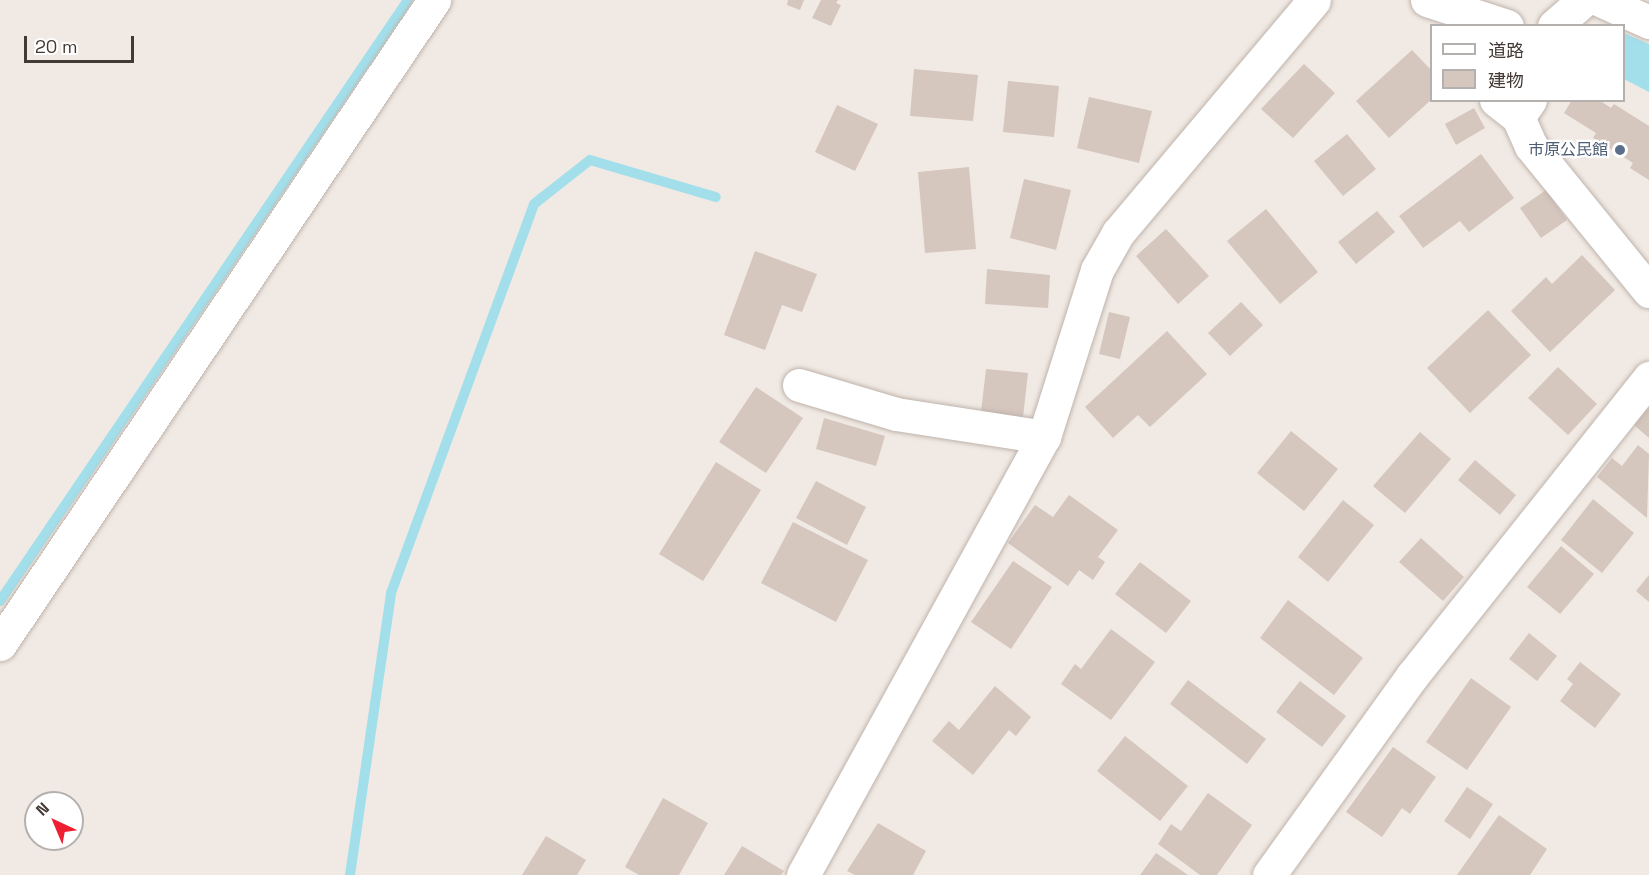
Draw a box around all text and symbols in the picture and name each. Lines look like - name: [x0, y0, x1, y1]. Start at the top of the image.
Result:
- scale bar: [27, 24, 136, 62]
- legend: [1430, 24, 1625, 102]
- text: 20 m: [35, 35, 78, 58]
- text: 道路: [1488, 39, 1524, 62]
- text: 建物: [1488, 69, 1524, 92]
- place label: 市原公民館: [1528, 140, 1608, 160]
- marker: 市原公民館: [1613, 143, 1627, 157]
- north arrow: [24, 791, 84, 851]
- text: N: [31, 798, 54, 820]

